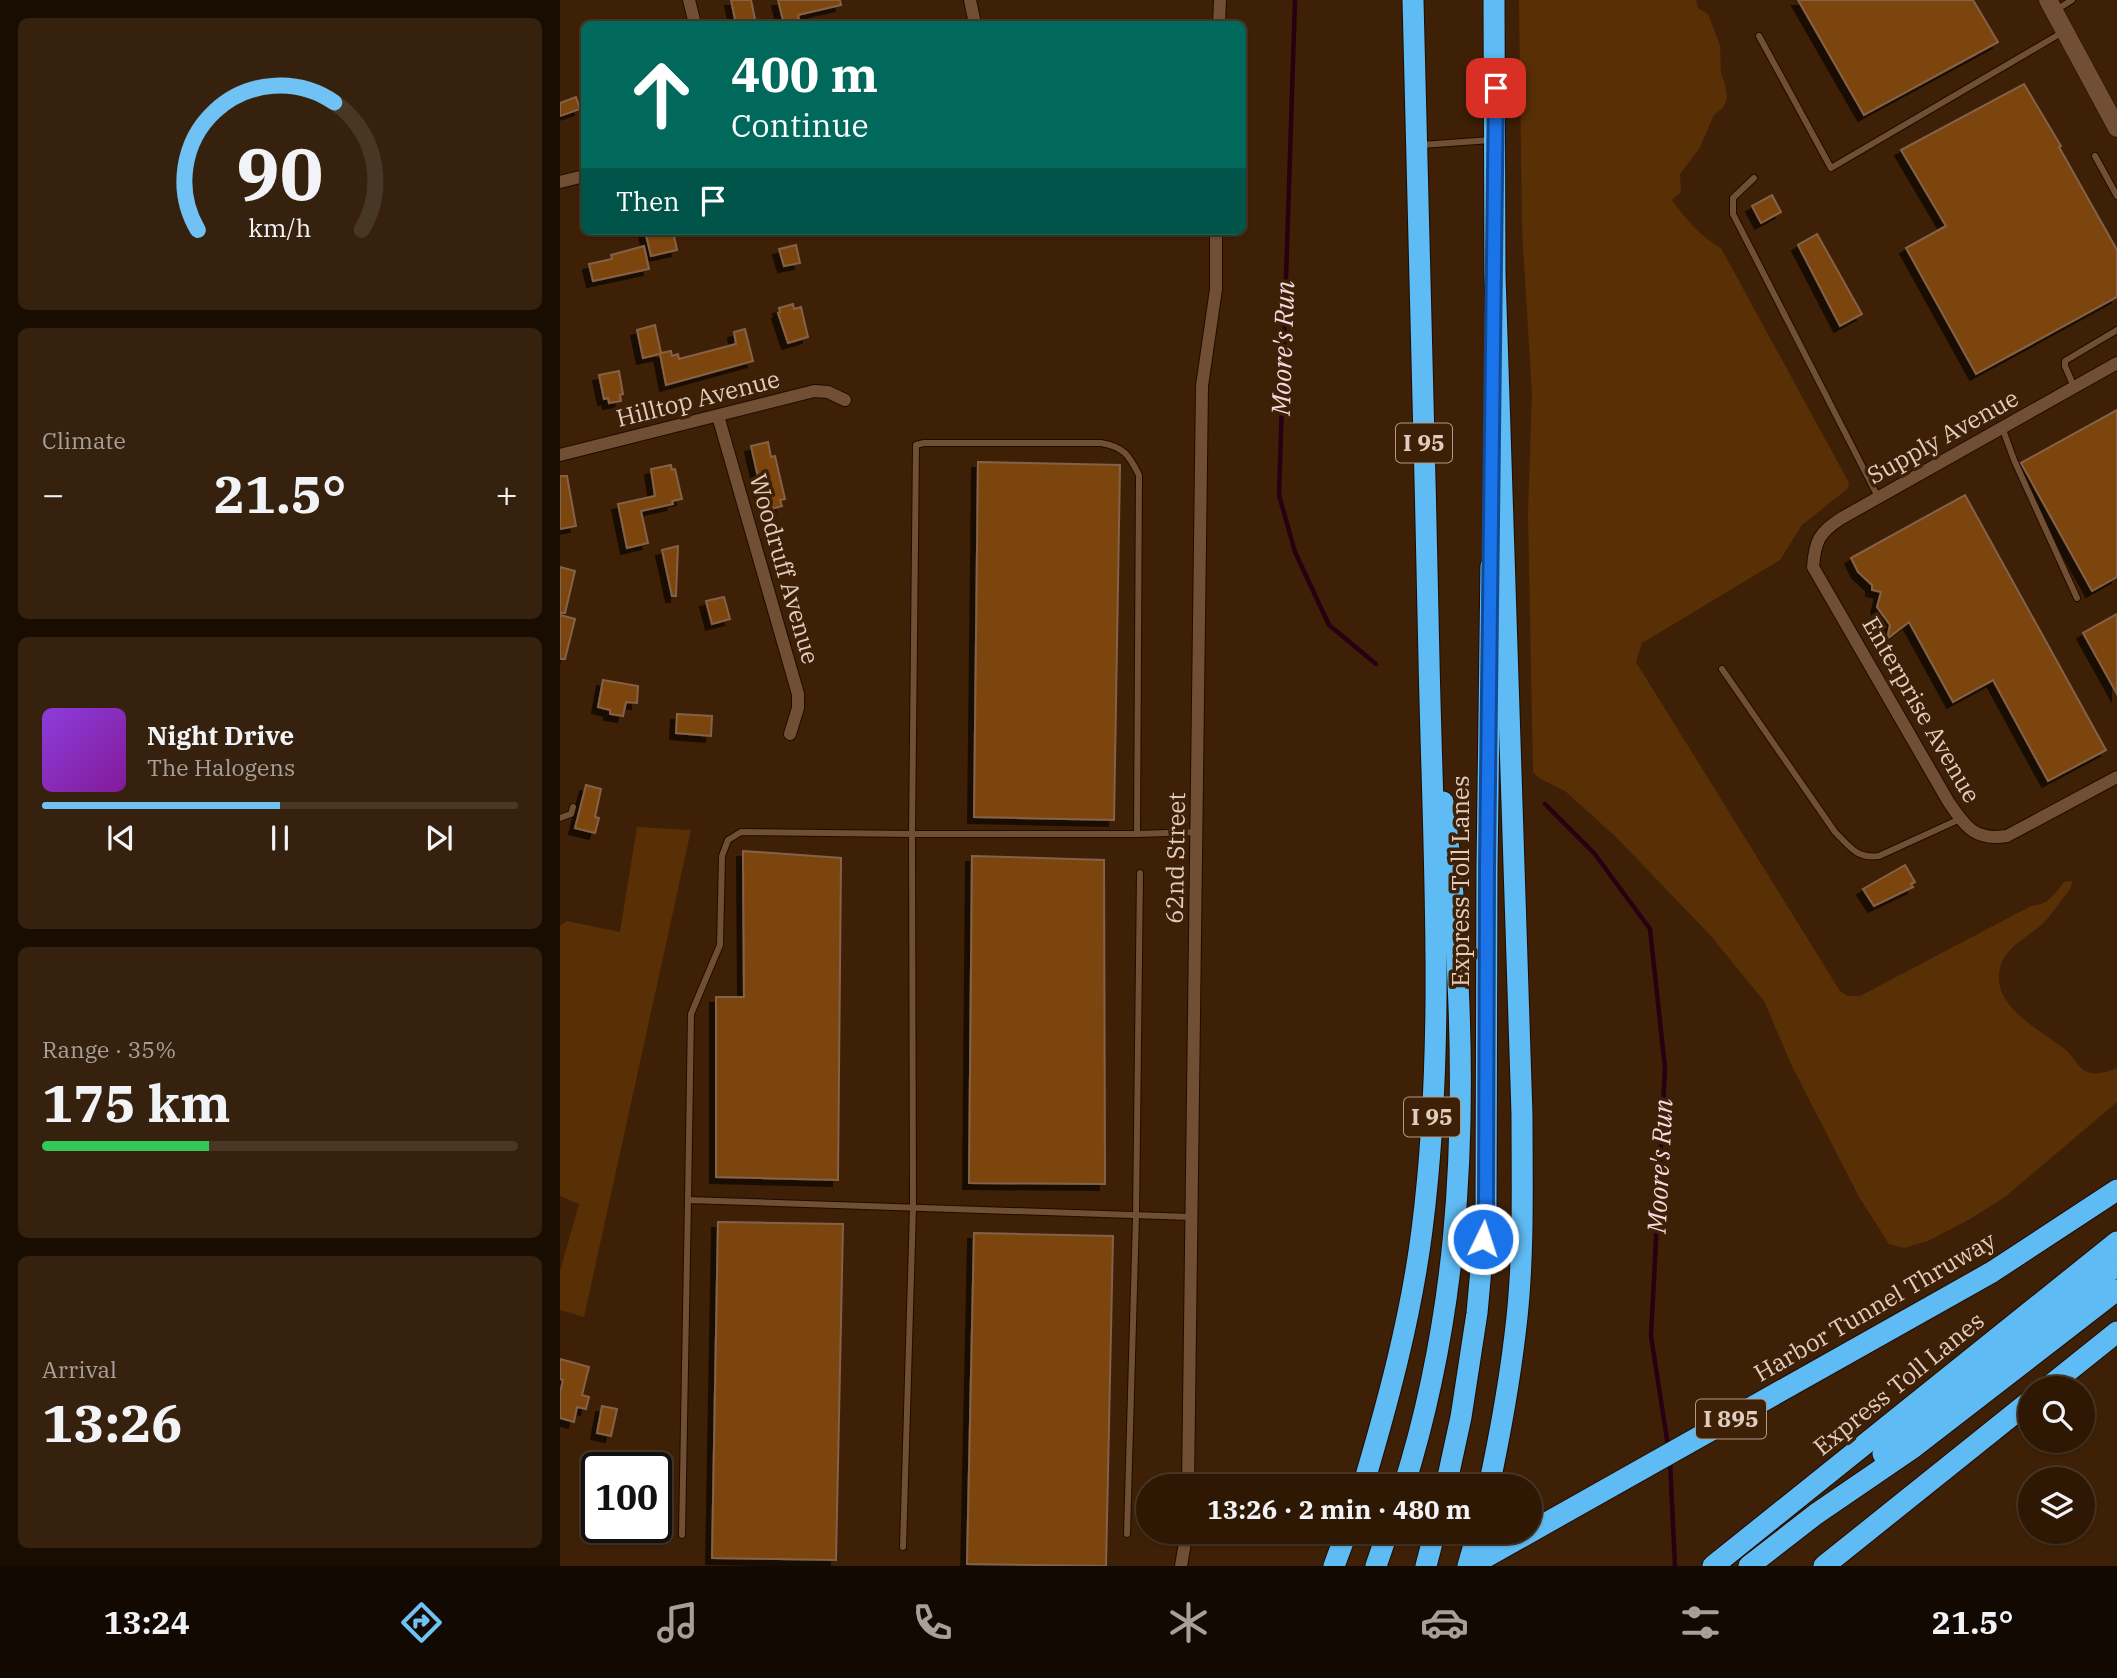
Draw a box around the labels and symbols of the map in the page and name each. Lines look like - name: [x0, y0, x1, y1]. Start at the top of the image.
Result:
- pin: [1466, 58, 1526, 118]
- water label: Moore's Run: [1263, 280, 1301, 417]
- street label: Hilltop Avenue: [613, 362, 783, 434]
- street label: Supply Avenue: [1861, 381, 2024, 491]
- road number: I 95: [1396, 424, 1452, 462]
- street label: Woodruff Avenue: [742, 470, 827, 668]
- street label: Enterprise Avenue: [1855, 611, 1988, 808]
- street label: Express Toll Lanes: [1444, 775, 1476, 987]
- street label: 62nd Street: [1158, 792, 1192, 924]
- road number: I 95: [1404, 1098, 1460, 1136]
- water label: Moore's Run: [1638, 1098, 1680, 1235]
- position arrow: [1446, 1202, 1520, 1276]
- street label: Harbor Tunnel Thruway: [1748, 1224, 2001, 1388]
- street label: Express Toll Lanes: [1806, 1304, 1991, 1462]
- road number: I 895: [1696, 1400, 1766, 1438]
- speed limit sign: 100: [581, 1452, 672, 1543]

